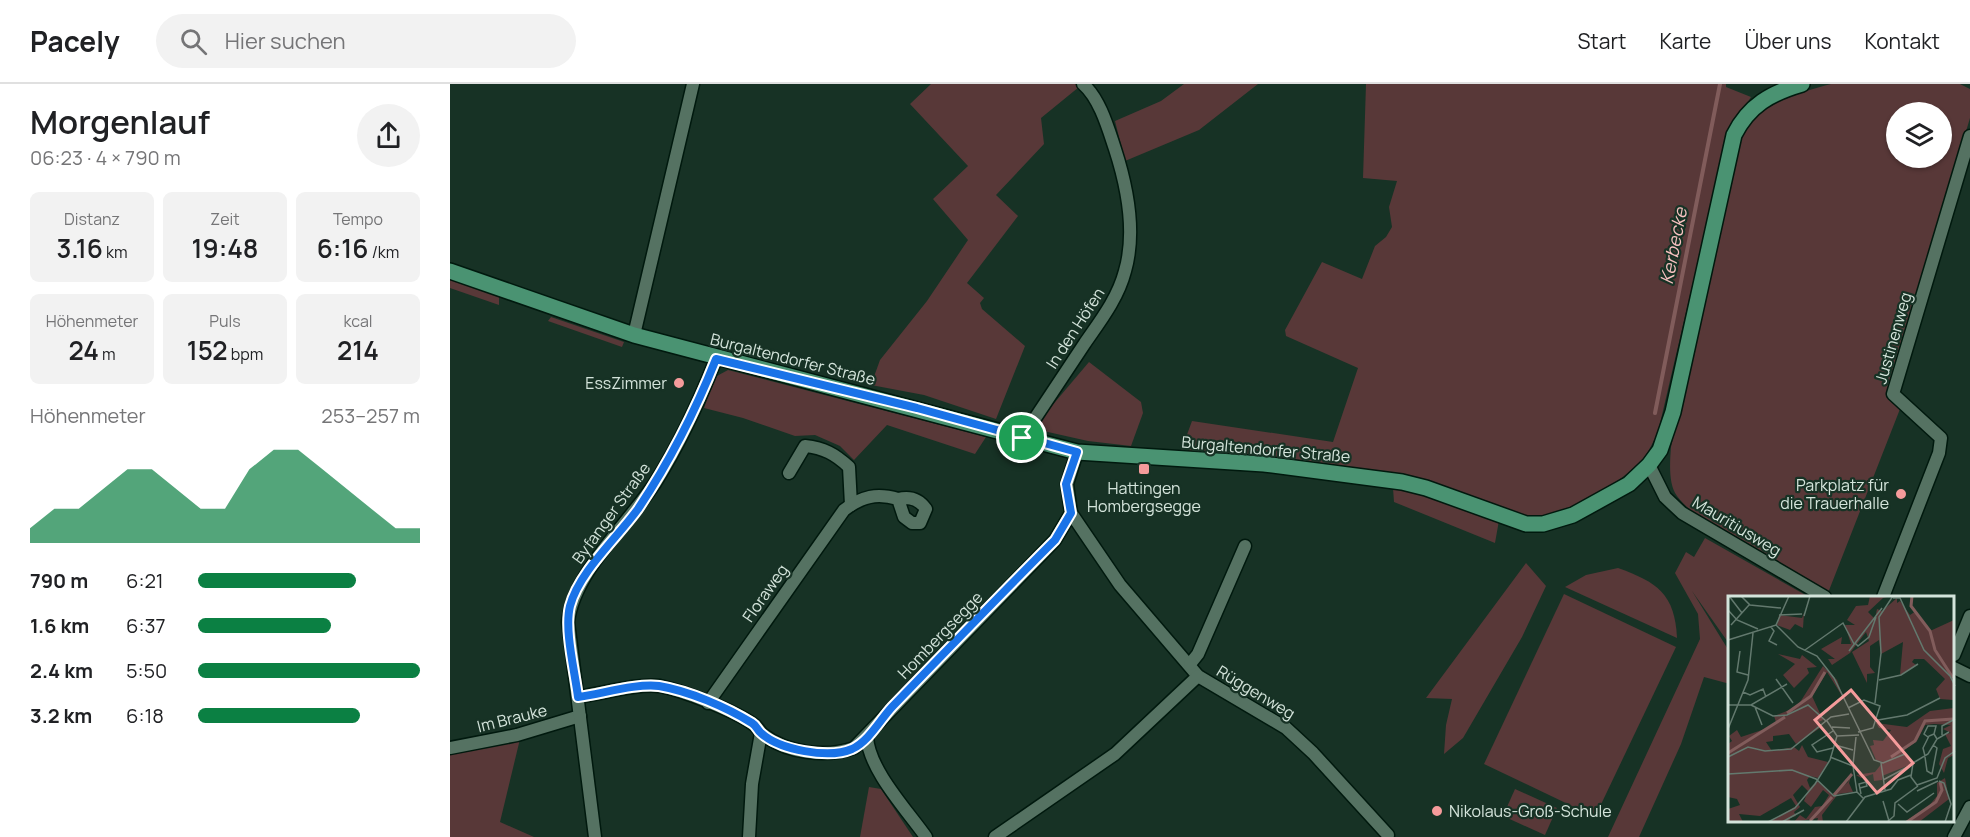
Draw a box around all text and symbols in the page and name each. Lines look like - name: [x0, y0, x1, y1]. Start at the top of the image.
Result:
- search box: [156, 14, 576, 68]
- text: Pacely: [30, 22, 120, 60]
- icon: search: [177, 25, 210, 58]
- text: Hier suchen: [225, 26, 346, 56]
- text: Start: [1577, 27, 1626, 55]
- text: Karte: [1659, 27, 1711, 55]
- text: Über uns: [1744, 27, 1832, 55]
- text: Kontakt: [1865, 27, 1940, 55]
- text: Morgenlauf: [30, 99, 210, 144]
- map controls: [1886, 102, 1952, 168]
- button: layers: [1886, 102, 1952, 168]
- button: share: [357, 104, 420, 167]
- text: 06:23 · 4 × 790 m: [30, 144, 181, 171]
- water label: Kerbecke: [1654, 204, 1692, 286]
- text: Distanz: [64, 208, 120, 230]
- text: Zeit: [210, 208, 240, 230]
- text: Tempo: [333, 208, 383, 230]
- text: 3.16: [56, 230, 103, 266]
- text: 19:48: [192, 230, 258, 266]
- text: 6:16: [317, 230, 368, 266]
- text: km: [103, 241, 128, 263]
- text: /km: [368, 241, 399, 263]
- street label: In den Höfen: [1041, 283, 1109, 373]
- street label: Justinenweg: [1869, 290, 1917, 386]
- text: Höhenmeter: [46, 310, 138, 332]
- text: Puls: [209, 310, 241, 332]
- text: kcal: [343, 310, 373, 332]
- street label: Burgaltendorfer Straße: [708, 328, 878, 390]
- text: 24: [68, 332, 99, 368]
- text: 152: [187, 332, 228, 368]
- text: 214: [337, 332, 379, 368]
- text: m: [99, 343, 116, 365]
- text: bpm: [228, 343, 263, 365]
- place label: EssZimmer: [585, 372, 667, 394]
- marker: EssZimmer: [672, 376, 686, 390]
- text: Höhenmeter: [30, 402, 146, 429]
- text: 253–257 m: [321, 402, 420, 429]
- pin: [996, 412, 1047, 463]
- icon: arrive: [1005, 421, 1038, 454]
- street label: Burgaltendorfer Straße: [1181, 431, 1351, 467]
- street label: Byfanger Straße: [567, 458, 655, 568]
- marker: Hattingen Hombergsegge: [1137, 462, 1151, 476]
- place label: Parkplatz für die Trauerhalle: [1780, 474, 1889, 514]
- place label: Hattingen Hombergsegge: [1087, 477, 1201, 517]
- marker: Parkplatz für die Trauerhalle: [1894, 487, 1908, 501]
- street label: Mauritiusweg: [1689, 491, 1785, 561]
- street label: Floraweg: [737, 560, 793, 626]
- text: 790 m: [30, 567, 88, 594]
- text: 6:21: [126, 567, 164, 594]
- street label: Hombergsegge: [893, 586, 987, 684]
- inset map: [1728, 596, 1955, 822]
- text: 1.6 km: [30, 612, 89, 639]
- text: 6:37: [126, 612, 166, 639]
- text: 2.4 km: [30, 657, 93, 684]
- text: 5:50: [126, 657, 167, 684]
- street label: Rüggenweg: [1213, 660, 1299, 724]
- street label: Im Brauke: [475, 699, 549, 737]
- text: 3.2 km: [30, 702, 92, 729]
- text: 6:18: [126, 702, 164, 729]
- place label: Nikolaus-Groß-Schule: [1449, 800, 1612, 822]
- marker: Nikolaus-Groß-Schule: [1430, 804, 1444, 818]

